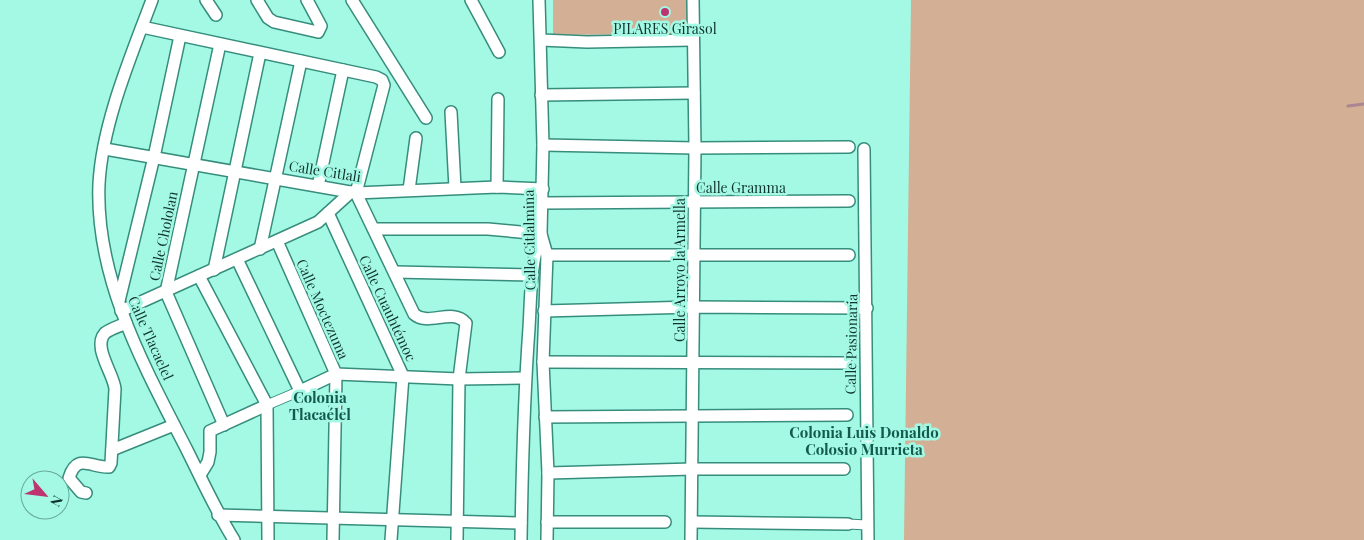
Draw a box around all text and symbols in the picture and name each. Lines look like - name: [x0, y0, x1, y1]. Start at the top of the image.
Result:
- marker: PILARES Girasol: [659, 6, 671, 18]
- place label: PILARES Girasol: [613, 19, 717, 38]
- street label: Calle Citlali: [288, 156, 362, 186]
- street label: Calle Gramma: [696, 178, 786, 197]
- street label: Calle Chololan: [144, 189, 182, 283]
- street label: Calle Citlalmina: [519, 190, 539, 290]
- street label: Calle Arroyo la Armella: [670, 198, 689, 342]
- street label: Calle Cuauhtémoc: [355, 252, 421, 364]
- street label: Calle Moctezuma: [292, 256, 354, 362]
- street label: Calle Tlacaelel: [124, 293, 178, 383]
- street label: Calle Pasionaria: [841, 293, 861, 395]
- district label: Colonia Tlacaélel: [289, 387, 351, 424]
- district label: Colonia Luis Donaldo Colosio Murrieta: [789, 422, 939, 459]
- north arrow: [20, 470, 70, 520]
- text: N: [46, 492, 68, 510]

